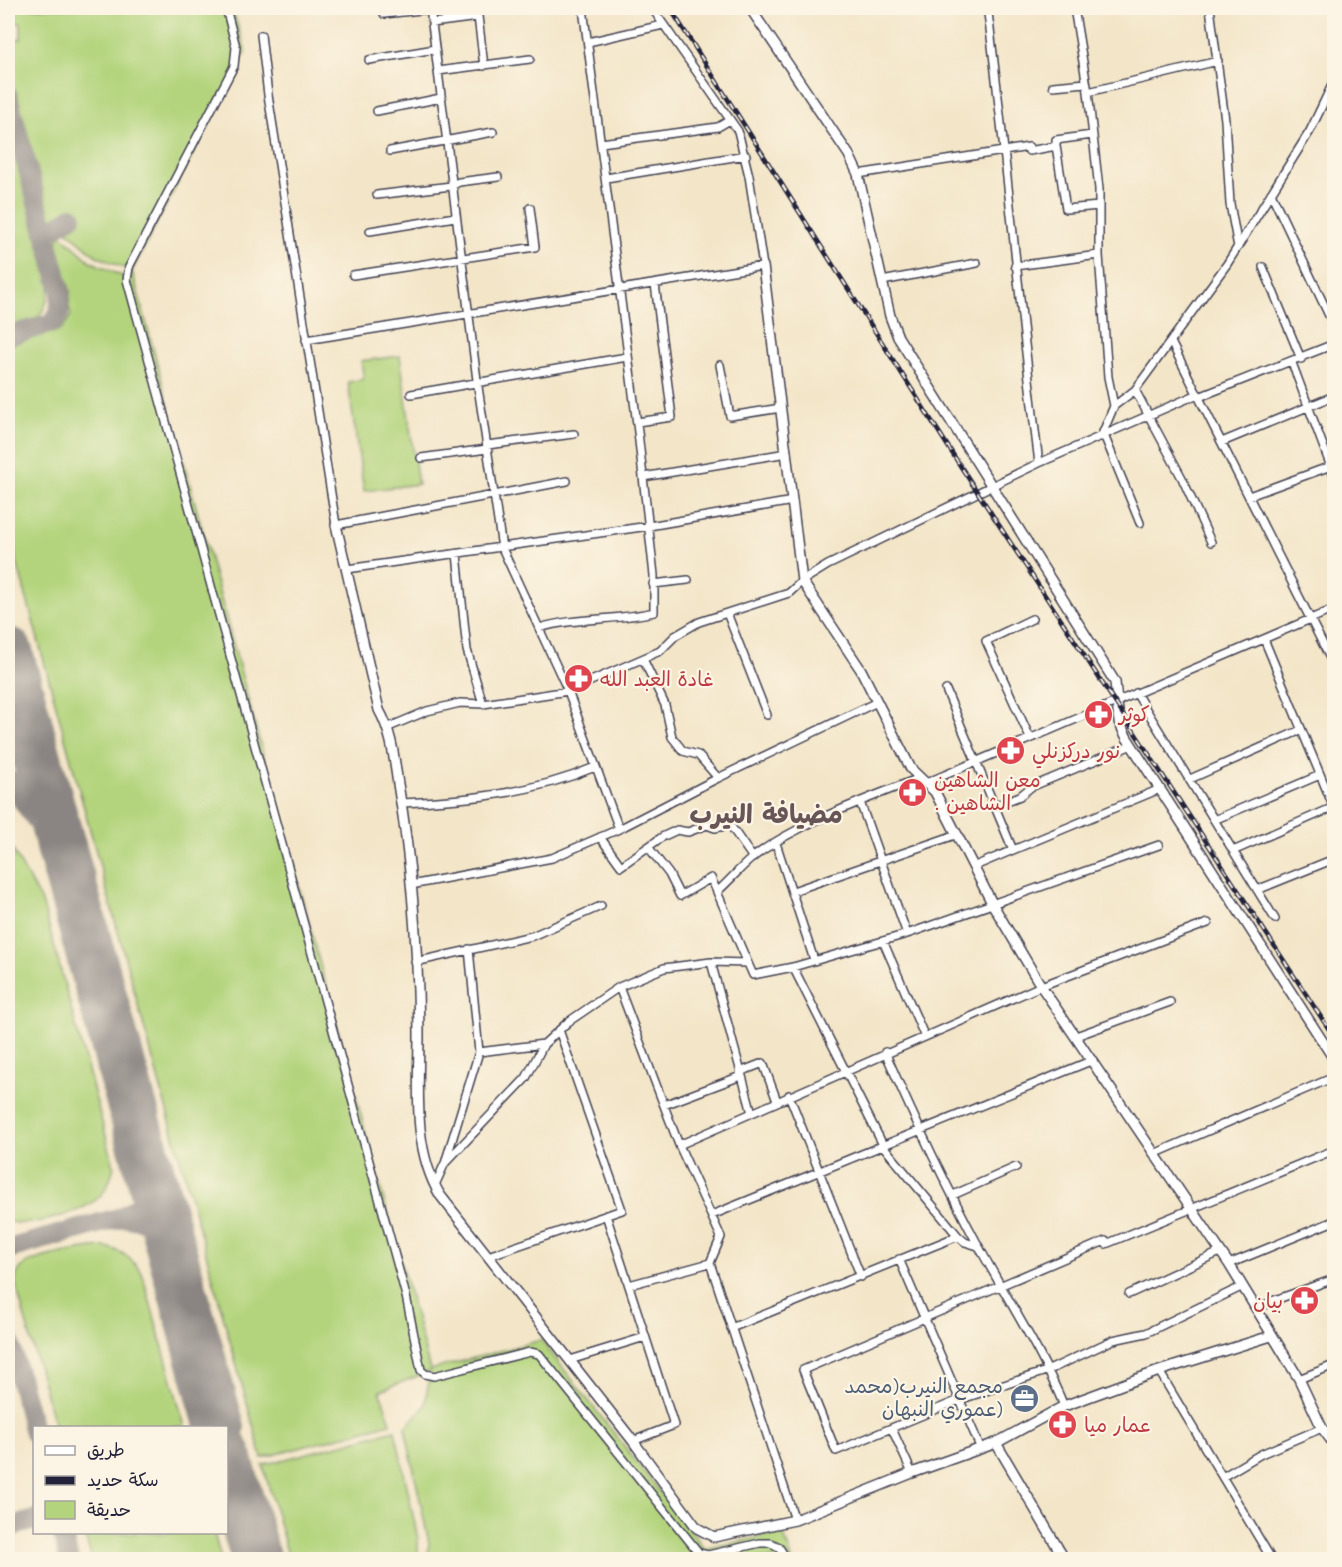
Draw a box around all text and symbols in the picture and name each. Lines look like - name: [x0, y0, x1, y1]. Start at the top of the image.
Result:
- pharmacy icon: غادة العبد الله: [563, 663, 595, 695]
- place label: غادة العبد الله: [600, 665, 713, 691]
- pharmacy icon: كوثر: [1082, 698, 1114, 730]
- place label: كوثر: [1117, 700, 1150, 728]
- pharmacy icon: نور دركزنلي: [995, 735, 1027, 767]
- place label: نور دركزنلي: [1032, 737, 1120, 769]
- place label: معن الشاهين . الشاهين: [934, 766, 1041, 815]
- pharmacy icon: معن الشاهين . الشاهين: [897, 776, 929, 808]
- district label: مضيافة النيرب: [689, 796, 843, 830]
- pharmacy icon: بيان: [1288, 1285, 1320, 1317]
- place label: بيان: [1253, 1287, 1283, 1313]
- place label: مجمع النيرب(محمد عموري النبهان): [844, 1372, 1003, 1424]
- office icon: مجمع النيرب(محمد عموري النبهان): [1008, 1382, 1040, 1414]
- pharmacy icon: عمار ميا: [1047, 1409, 1079, 1441]
- place label: عمار ميا: [1084, 1411, 1152, 1437]
- legend: [33, 1426, 228, 1534]
- text: طريق: [87, 1437, 125, 1461]
- text: سكة حديد: [87, 1467, 159, 1491]
- text: حديقة: [87, 1497, 131, 1521]

